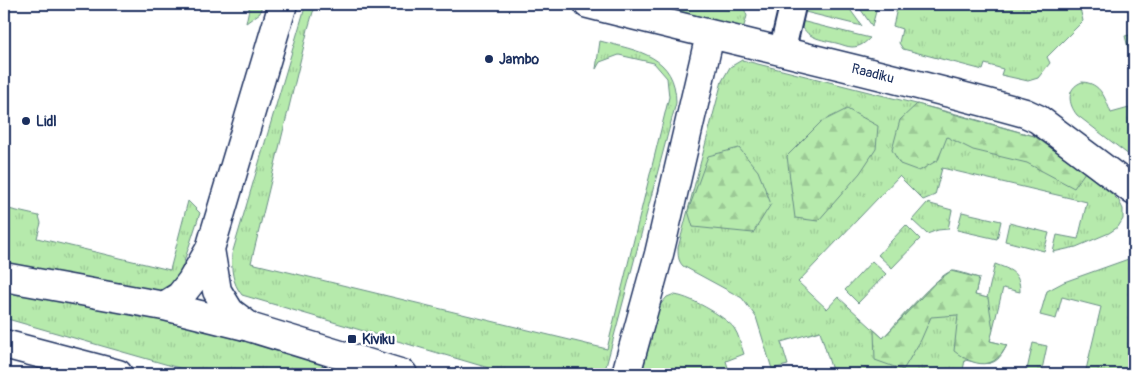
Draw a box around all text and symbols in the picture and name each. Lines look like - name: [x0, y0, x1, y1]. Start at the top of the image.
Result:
- place label: Jambo: [499, 51, 540, 68]
- marker: Jambo: [483, 53, 495, 65]
- street label: Raadiku: [850, 60, 896, 87]
- place label: Lidl: [36, 113, 57, 130]
- marker: Lidl: [20, 115, 32, 127]
- place label: Kiviku: [362, 331, 395, 348]
- marker: Kiviku: [346, 333, 358, 345]

